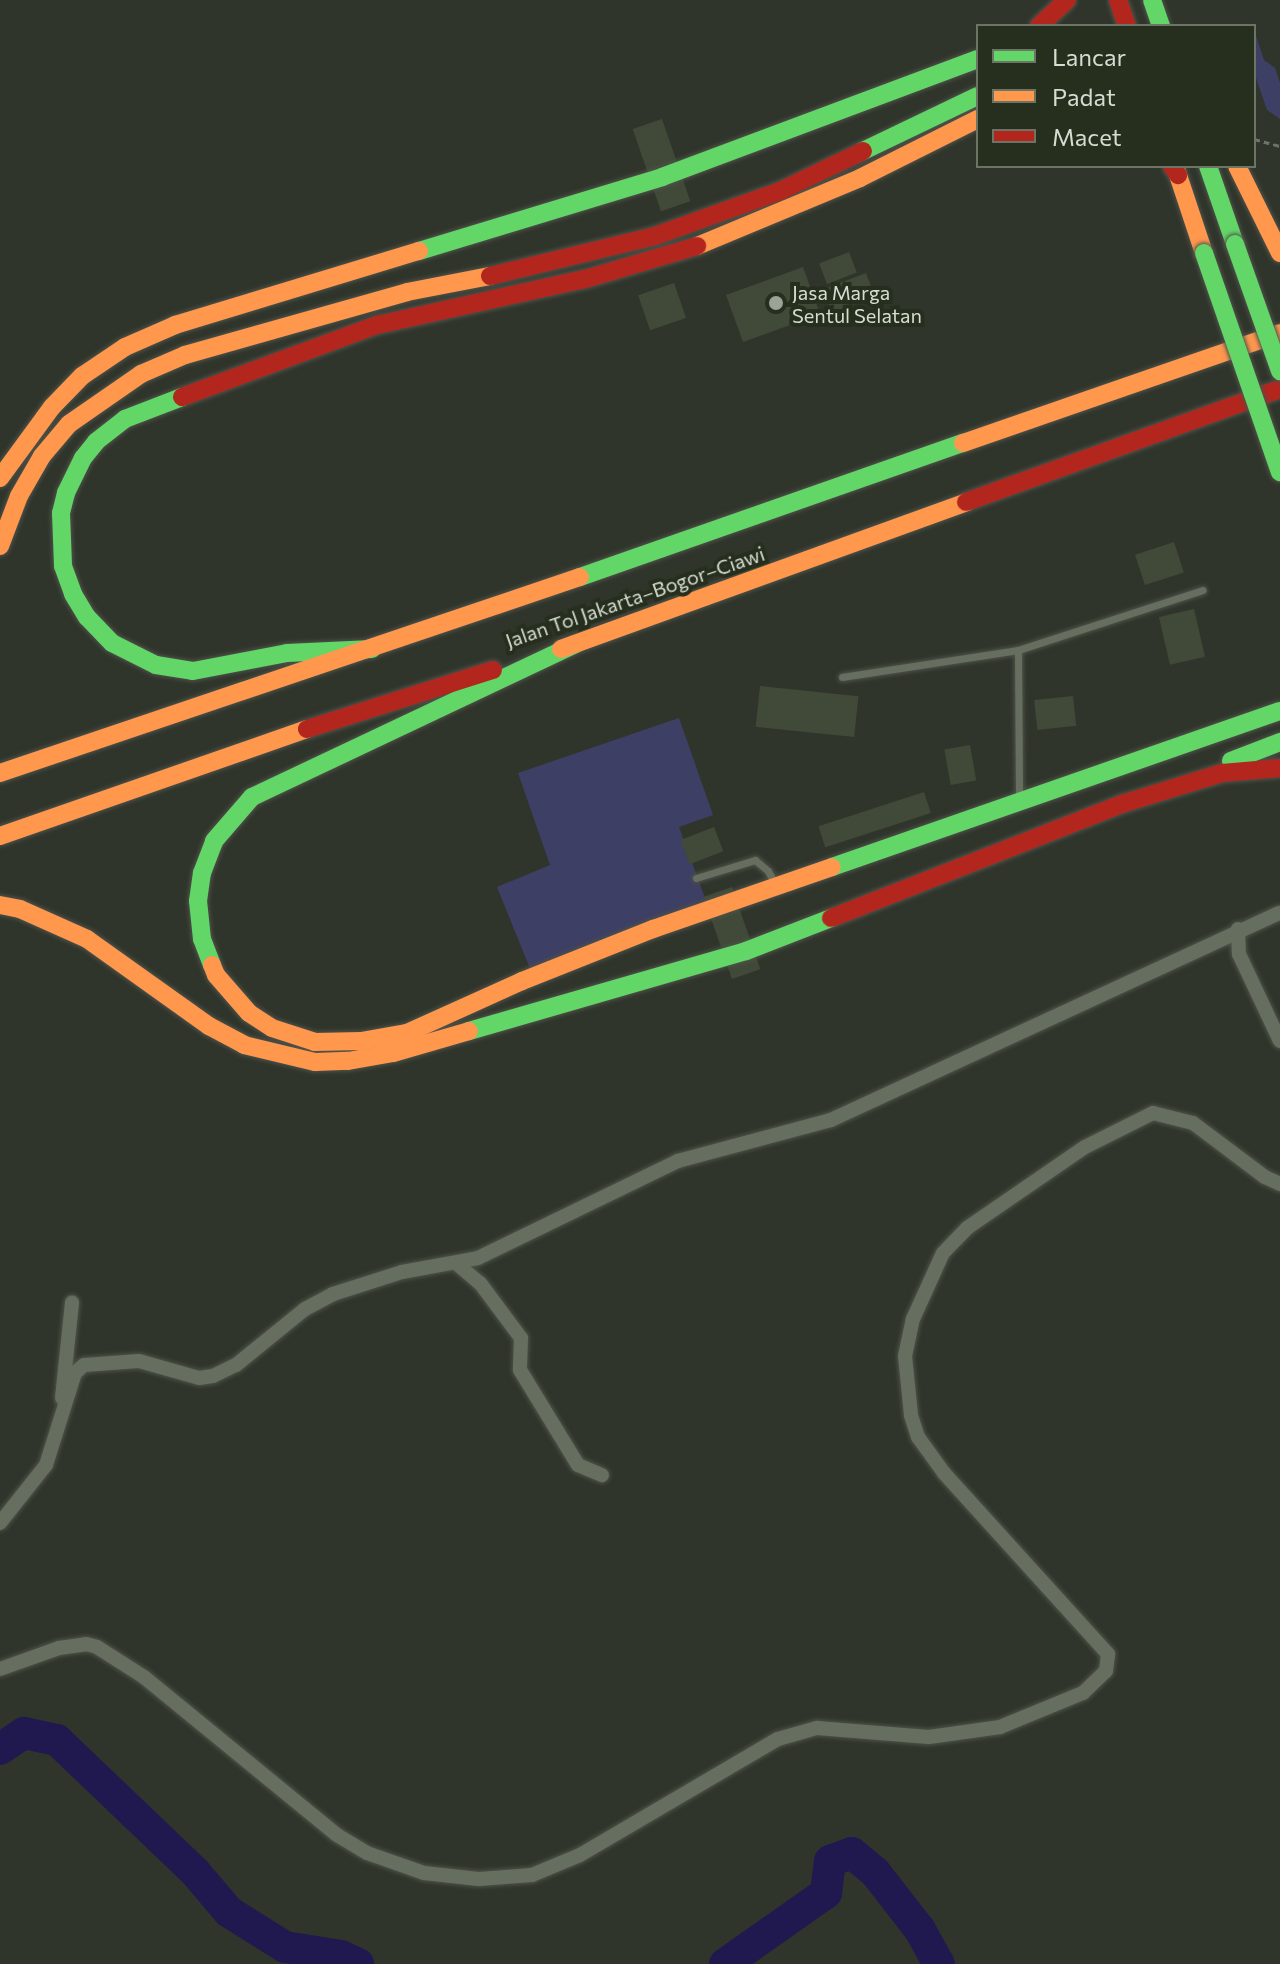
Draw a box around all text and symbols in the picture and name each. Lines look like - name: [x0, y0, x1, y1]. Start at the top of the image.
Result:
- legend: [976, 24, 1256, 168]
- text: Lancar: [1052, 42, 1126, 71]
- text: Padat: [1052, 82, 1116, 111]
- text: Macet: [1052, 122, 1122, 151]
- place label: Jasa Marga Sentul Selatan: [792, 280, 922, 327]
- marker: Jasa Marga Sentul Selatan: [767, 294, 785, 312]
- street label: Jalan Tol Jakarta–Bogor–Ciawi: [502, 541, 768, 653]

